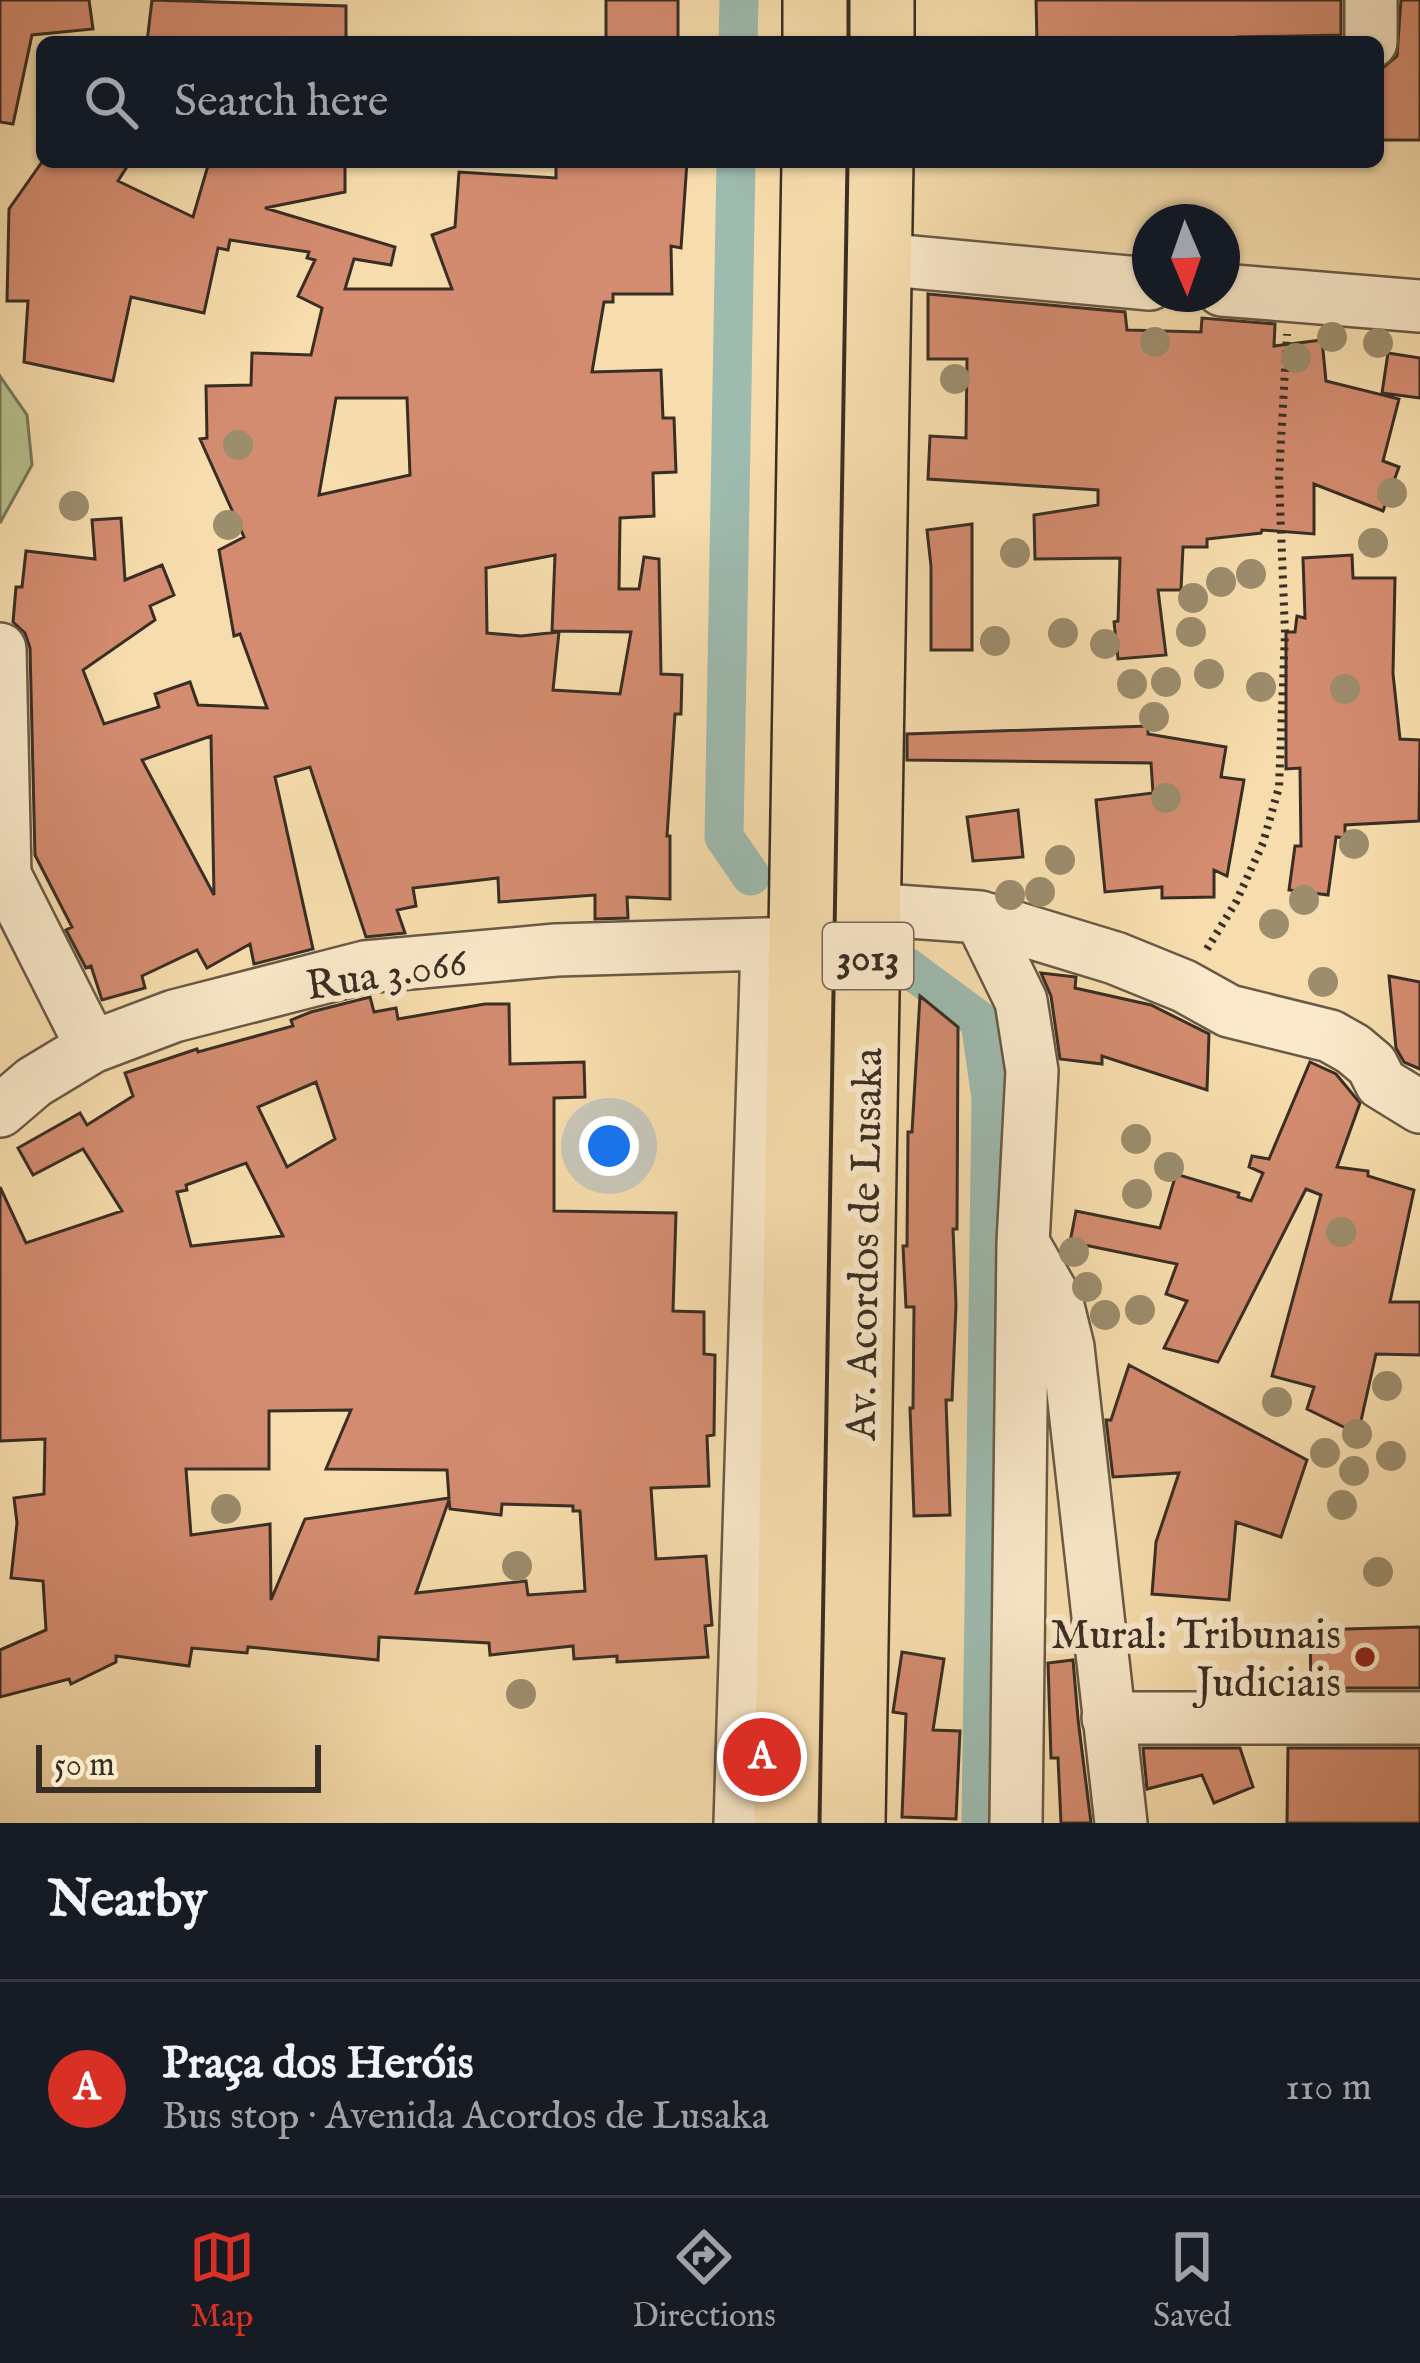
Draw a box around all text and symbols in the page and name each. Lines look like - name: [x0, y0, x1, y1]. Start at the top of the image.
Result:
- search box: [36, 36, 1384, 168]
- icon: search: [78, 69, 144, 135]
- text: Search here: [174, 74, 388, 131]
- north arrow: [1132, 204, 1240, 312]
- road number: 3013: [823, 923, 913, 989]
- street label: Rua 3.066: [303, 936, 472, 1014]
- street label: Av. Acordos de Lusaka: [837, 1047, 896, 1442]
- your location: [579, 1116, 639, 1176]
- place label: Mural: Tribunais Judiciais: [1050, 1610, 1341, 1711]
- marker: Mural: Tribunais Judiciais: [1352, 1644, 1378, 1670]
- pin: A: [723, 1712, 801, 1802]
- scale bar: [36, 1739, 321, 1792]
- text: 50 m: [54, 1745, 115, 1787]
- text: Nearby: [48, 1869, 207, 1934]
- text: Praça dos Heróis: [162, 2036, 474, 2093]
- text: A: [74, 2064, 100, 2113]
- text: 110 m: [1285, 2064, 1372, 2113]
- text: Bus stop · Avenida Acordos de Lusaka: [162, 2093, 769, 2142]
- tab: Map: [189, 2224, 255, 2338]
- tab: Directions: [632, 2224, 776, 2338]
- tab: Saved: [1153, 2224, 1231, 2338]

